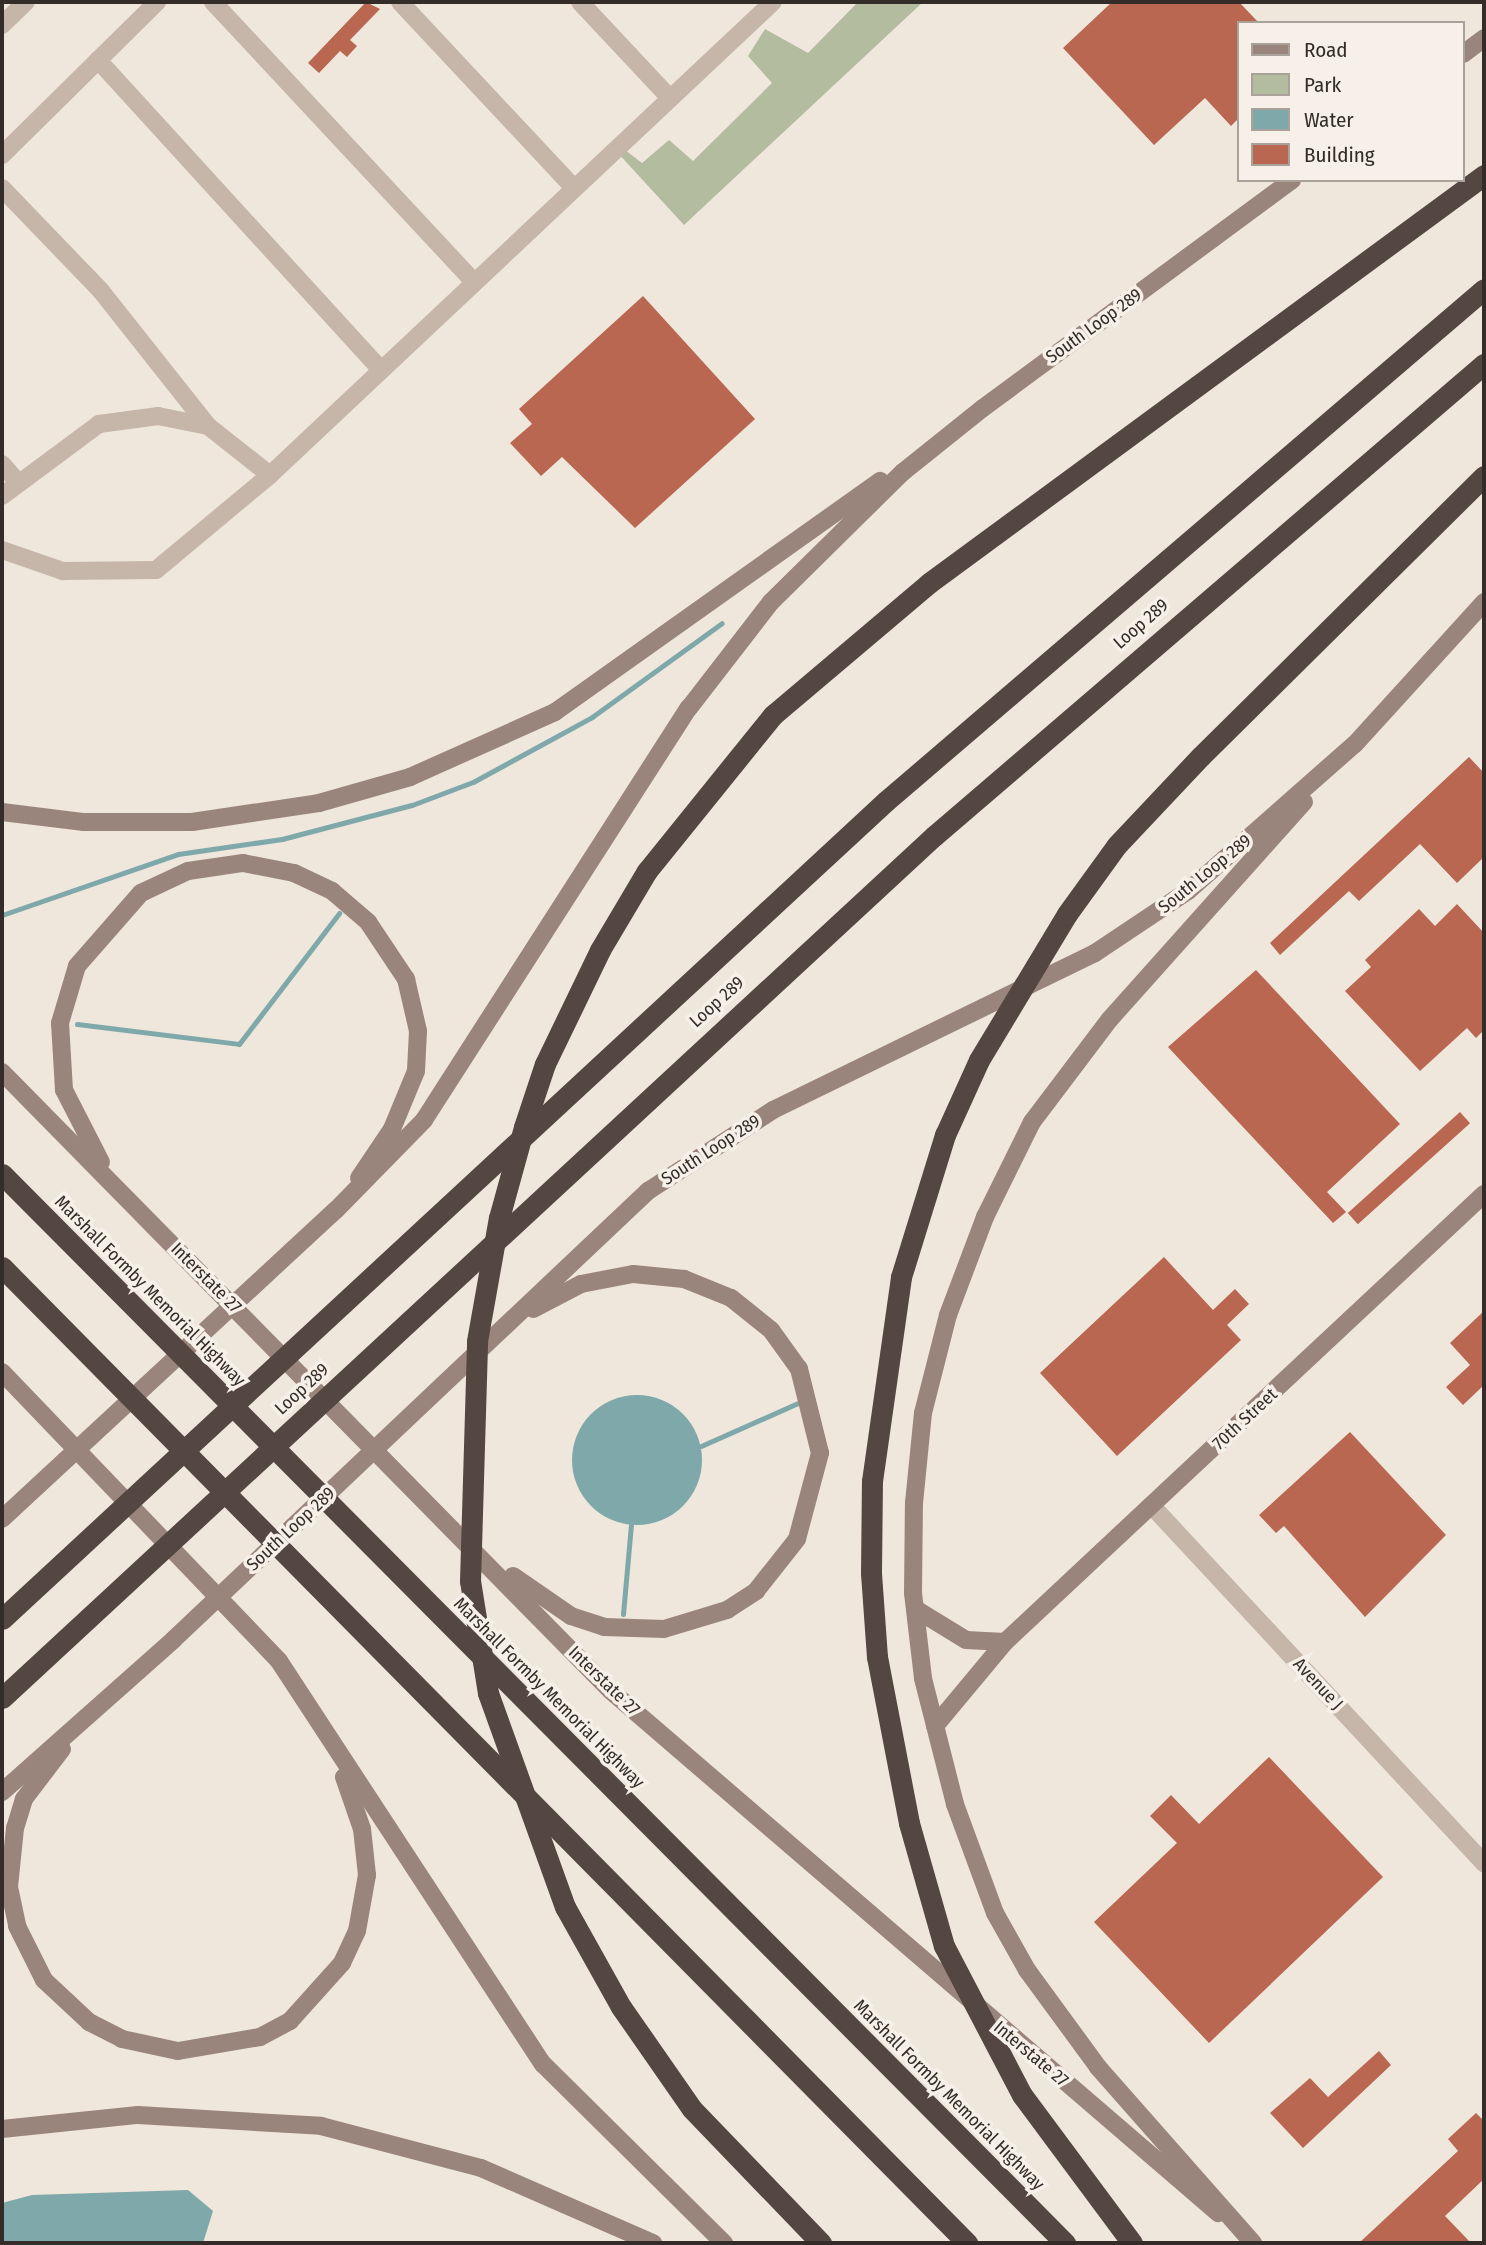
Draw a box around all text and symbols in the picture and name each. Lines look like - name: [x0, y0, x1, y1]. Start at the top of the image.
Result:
- legend: [1238, 21, 1465, 182]
- text: Road: [1304, 37, 1348, 63]
- text: Park: [1304, 72, 1341, 98]
- text: Water: [1304, 107, 1354, 133]
- text: Building: [1304, 142, 1375, 168]
- street label: South Loop 289: [1042, 284, 1146, 368]
- street label: Loop 289: [1109, 594, 1173, 654]
- street label: South Loop 289: [1154, 830, 1256, 918]
- street label: Loop 289: [685, 972, 749, 1032]
- street label: South Loop 289: [658, 1110, 764, 1190]
- street label: Marshall Formby Memorial Highway: [50, 1191, 250, 1391]
- street label: Interstate 27: [166, 1238, 246, 1318]
- street label: Loop 289: [271, 1359, 333, 1419]
- street label: 70th Street: [1208, 1384, 1282, 1454]
- street label: South Loop 289: [242, 1483, 340, 1575]
- street label: Marshall Formby Memorial Highway: [449, 1593, 649, 1793]
- street label: Interstate 27: [564, 1642, 644, 1720]
- street label: Avenue J: [1289, 1654, 1347, 1714]
- street label: Marshall Formby Memorial Highway: [849, 1995, 1049, 2195]
- street label: Interstate 27: [989, 2017, 1073, 2091]

